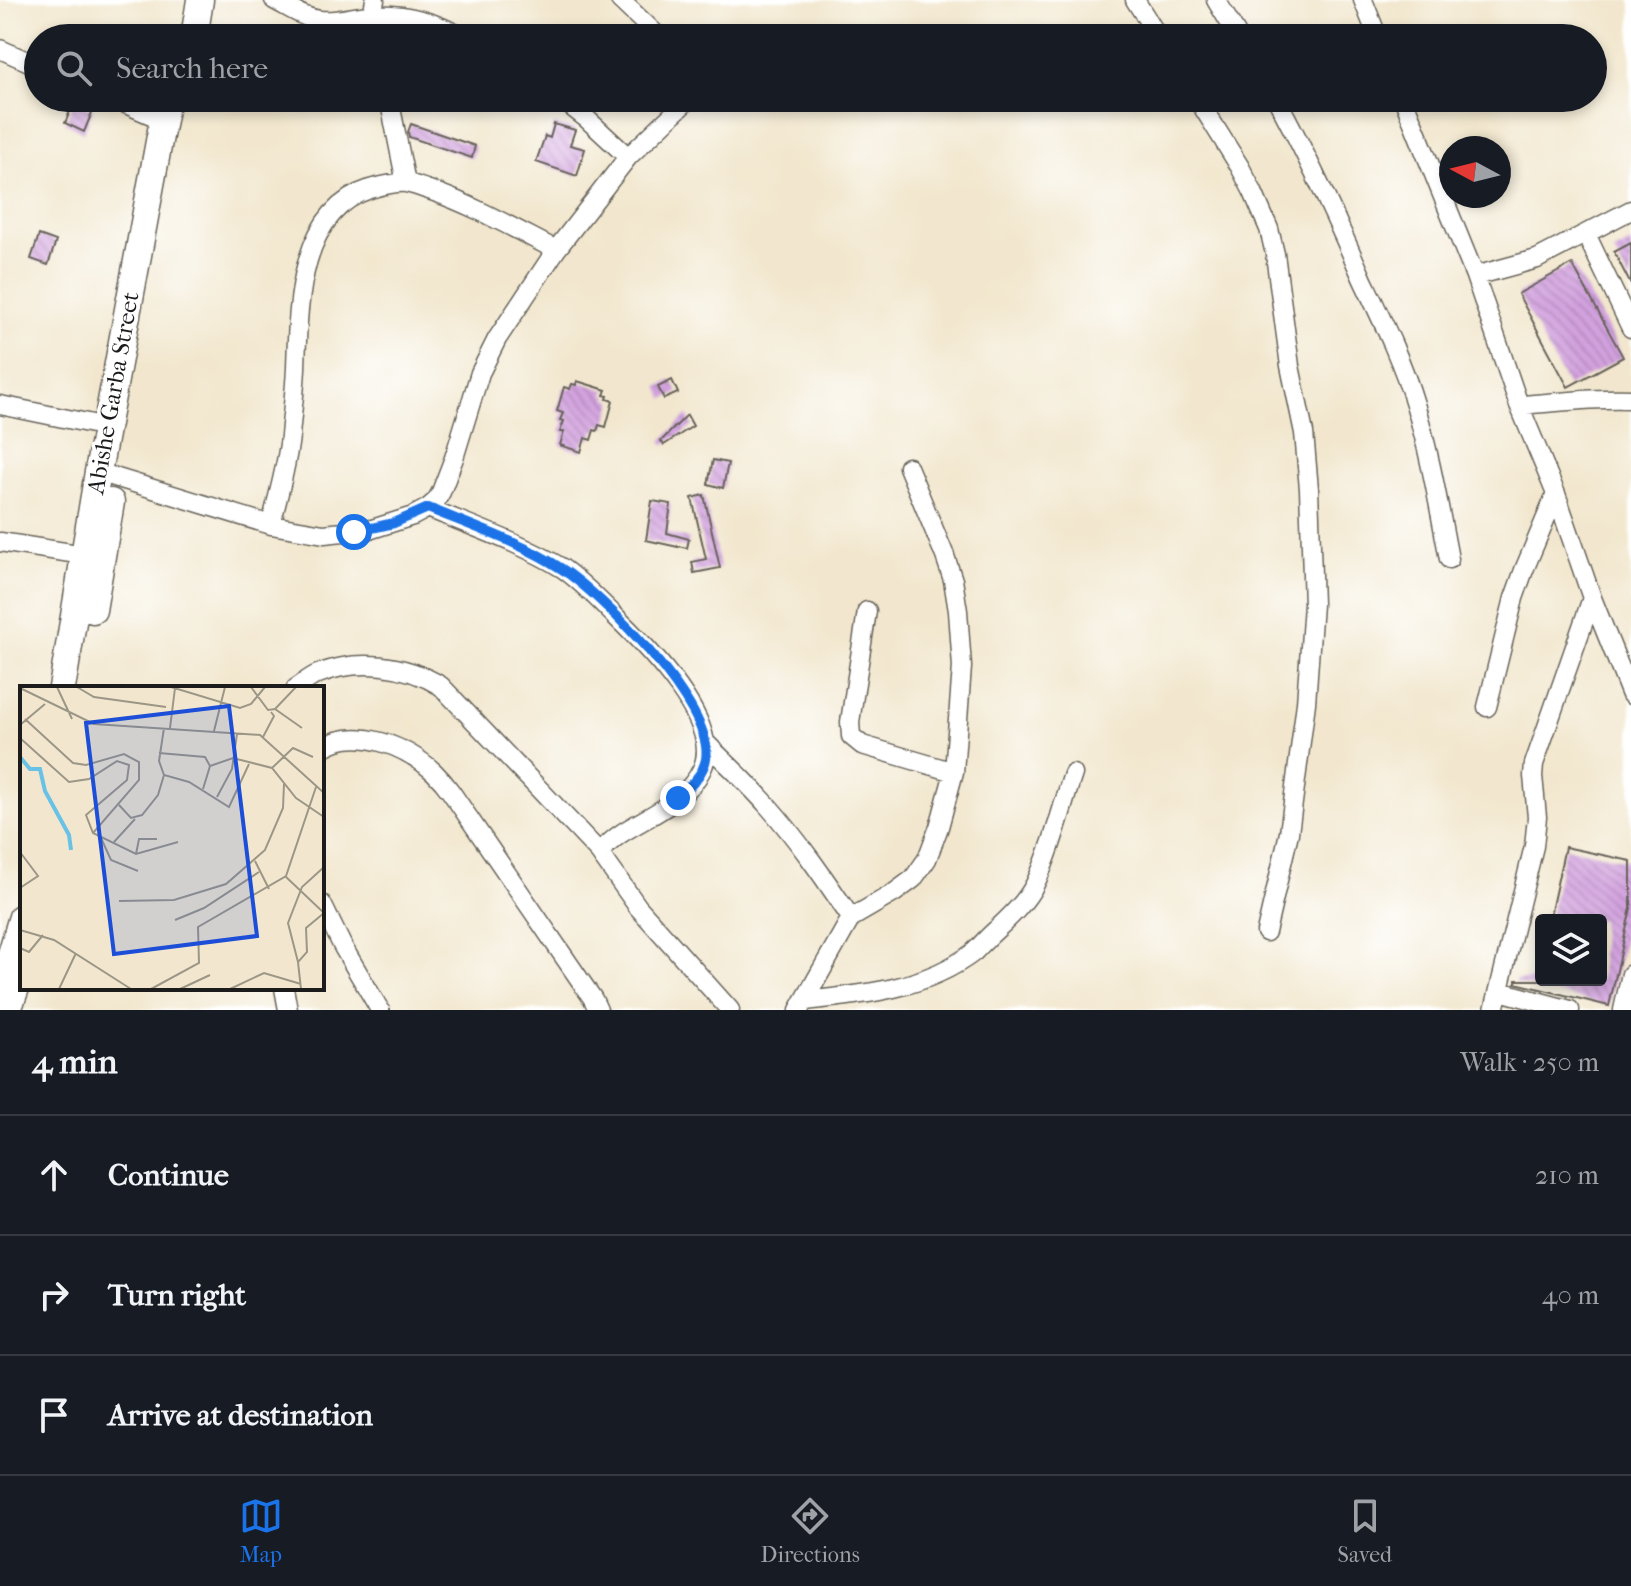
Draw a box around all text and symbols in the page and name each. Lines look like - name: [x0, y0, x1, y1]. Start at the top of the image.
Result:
- search box: [24, 24, 1607, 112]
- icon: search: [52, 46, 96, 90]
- text: Search here: [116, 51, 268, 86]
- north arrow: [1439, 136, 1511, 208]
- street label: Abishe Garba Street: [81, 289, 145, 497]
- route start: [336, 514, 372, 550]
- inset map: [20, 686, 324, 990]
- route end: [660, 780, 696, 816]
- map controls: [1535, 914, 1607, 986]
- button: layers: [1535, 914, 1607, 986]
- text: 4 min: [32, 1042, 117, 1082]
- text: Walk · 250 m: [1460, 1047, 1599, 1078]
- icon: ahead: [32, 1153, 76, 1197]
- text: Continue: [108, 1158, 229, 1193]
- text: 210 m: [1535, 1160, 1599, 1191]
- icon: right: [32, 1273, 76, 1317]
- text: Turn right: [108, 1278, 246, 1313]
- text: 40 m: [1542, 1280, 1599, 1311]
- icon: arrive: [32, 1393, 76, 1437]
- text: Arrive at destination: [108, 1398, 373, 1433]
- tab: Map: [239, 1494, 283, 1568]
- tab: Directions: [761, 1494, 860, 1568]
- tab: Saved: [1338, 1494, 1392, 1568]

